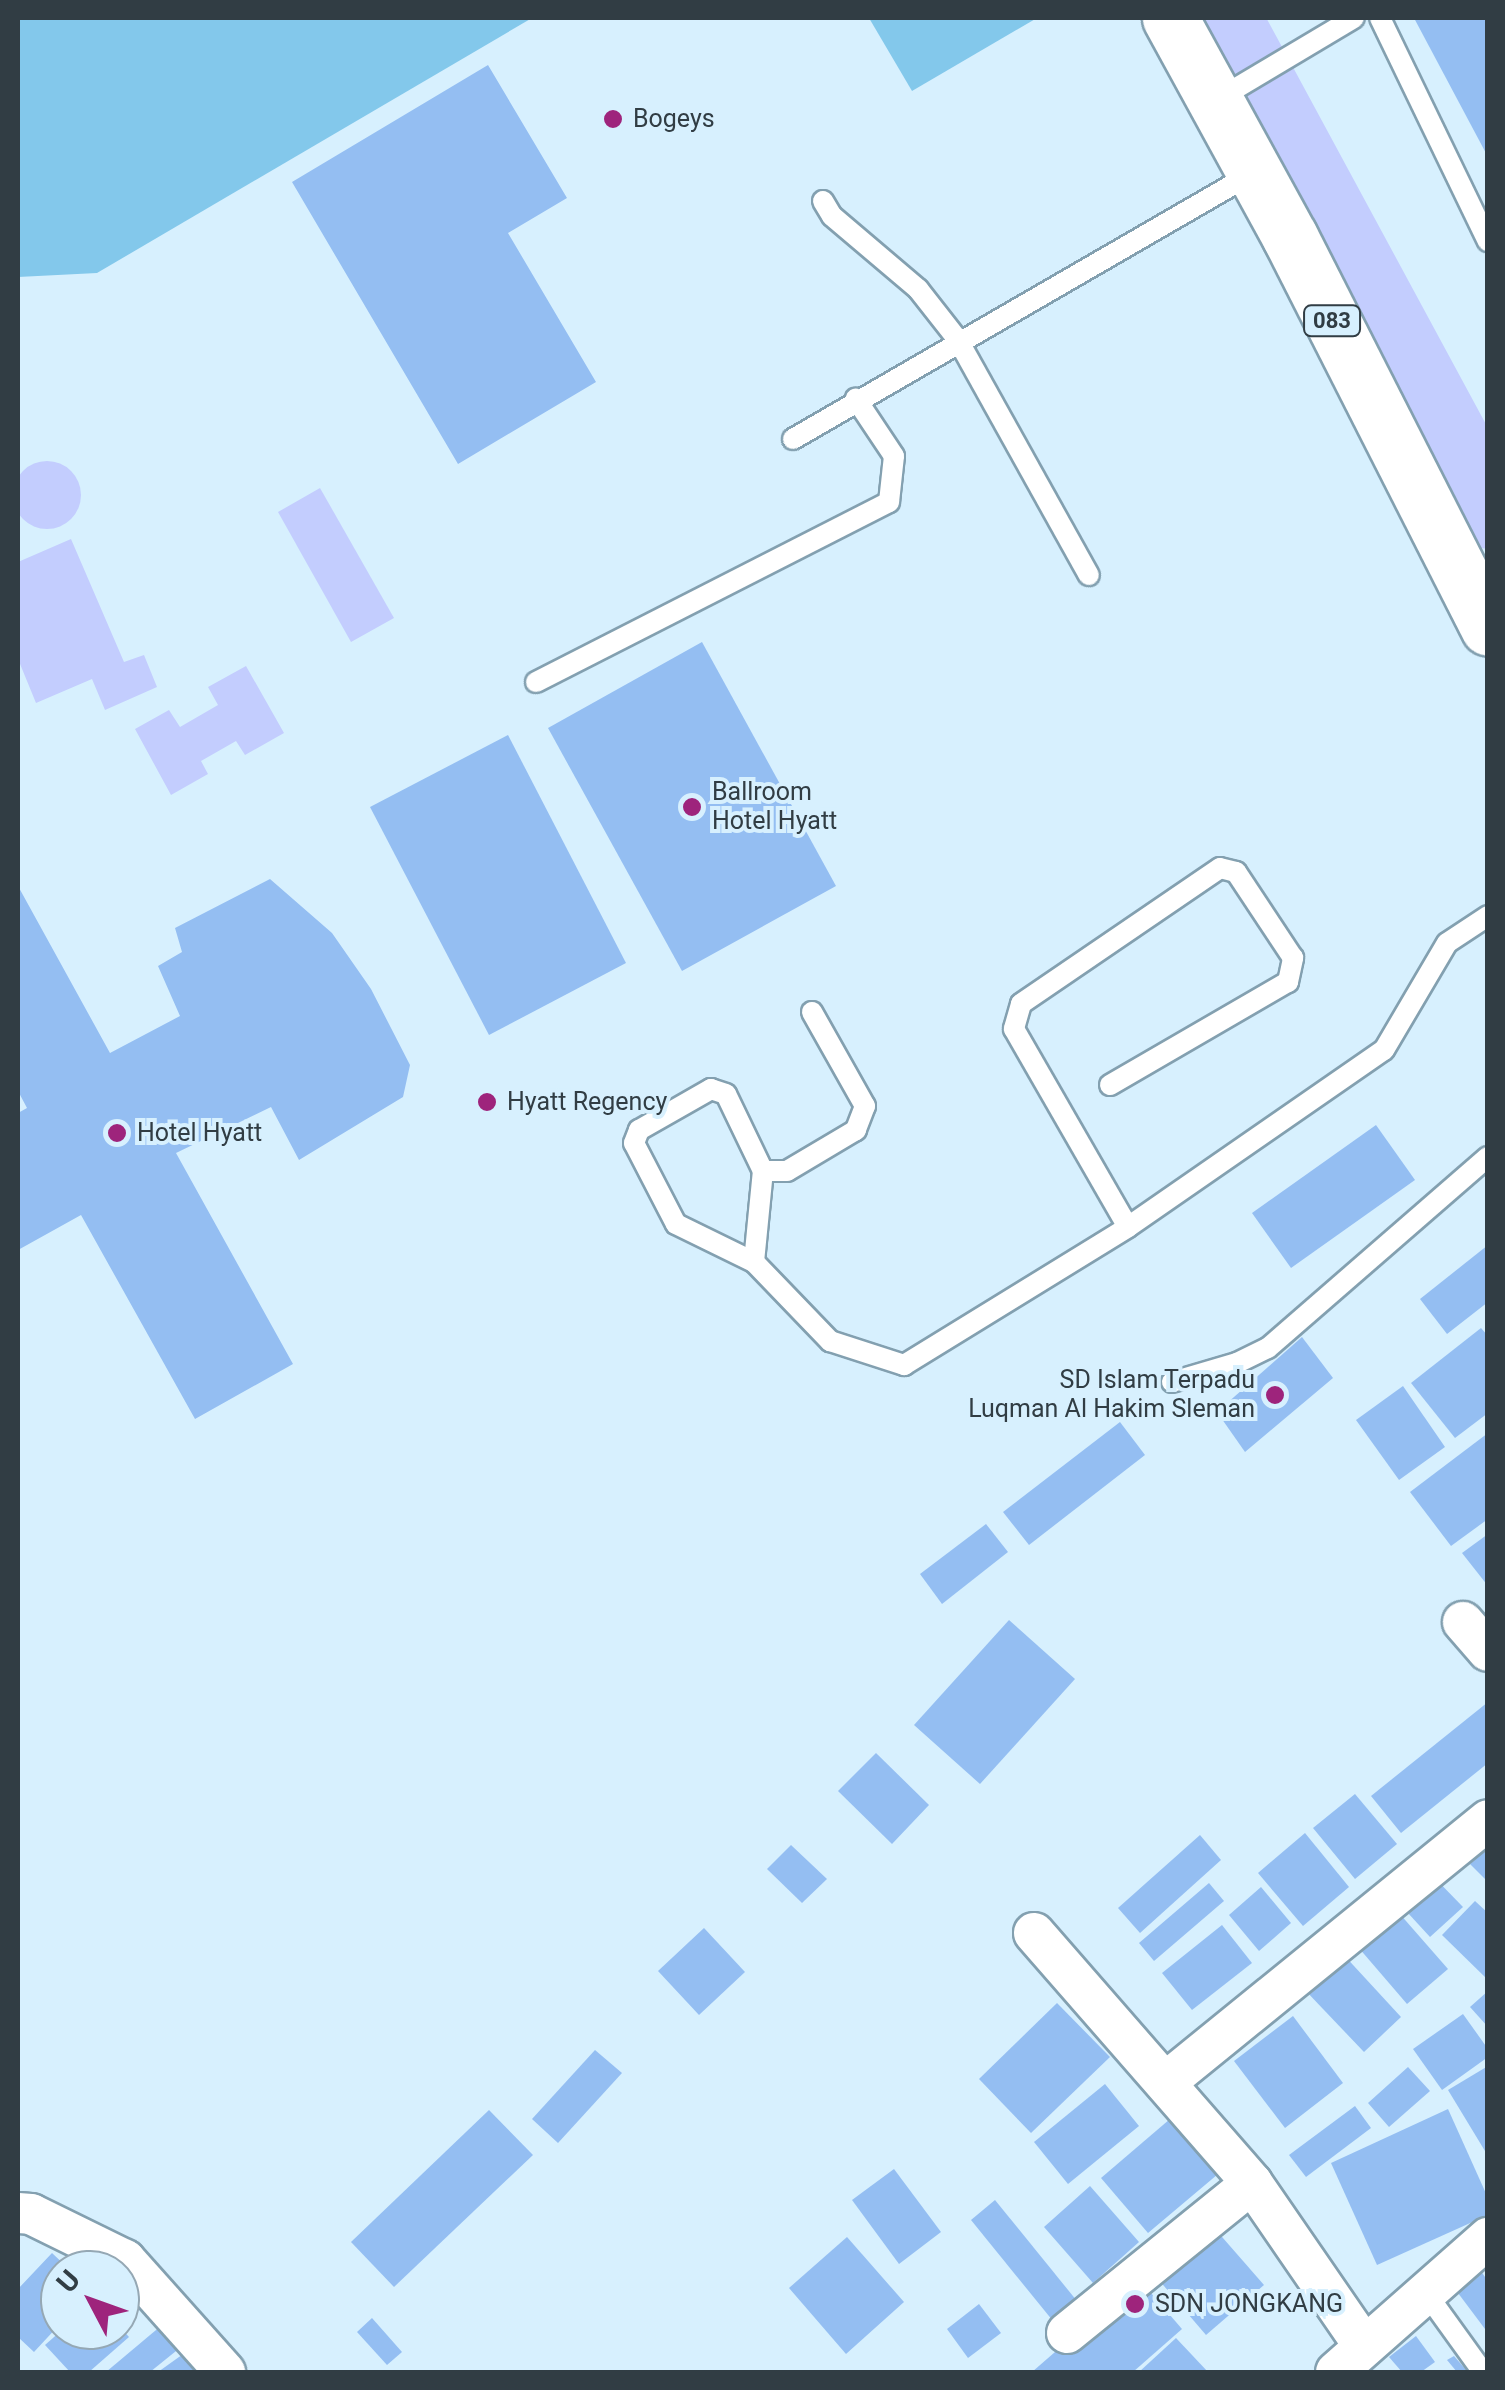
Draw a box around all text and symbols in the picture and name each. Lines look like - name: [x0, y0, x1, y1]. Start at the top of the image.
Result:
- place label: Bogeys: [633, 104, 715, 134]
- marker: Bogeys: [602, 108, 624, 130]
- road number: 083: [1302, 304, 1362, 338]
- place label: Ballroom Hotel Hyatt: [712, 778, 837, 837]
- marker: Ballroom Hotel Hyatt: [681, 796, 703, 818]
- place label: Hyatt Regency: [507, 1087, 667, 1117]
- marker: Hyatt Regency: [476, 1091, 498, 1113]
- place label: Hotel Hyatt: [137, 1118, 262, 1148]
- marker: Hotel Hyatt: [106, 1122, 128, 1144]
- place label: SD Islam Terpadu Luqman Al Hakim Sleman: [968, 1366, 1255, 1425]
- marker: SD Islam Terpadu Luqman Al Hakim Sleman: [1264, 1384, 1286, 1406]
- north arrow: [40, 2250, 140, 2350]
- text: U: [50, 2264, 87, 2299]
- place label: SDN JONGKANG: [1155, 2289, 1343, 2319]
- marker: SDN JONGKANG: [1124, 2293, 1146, 2315]

